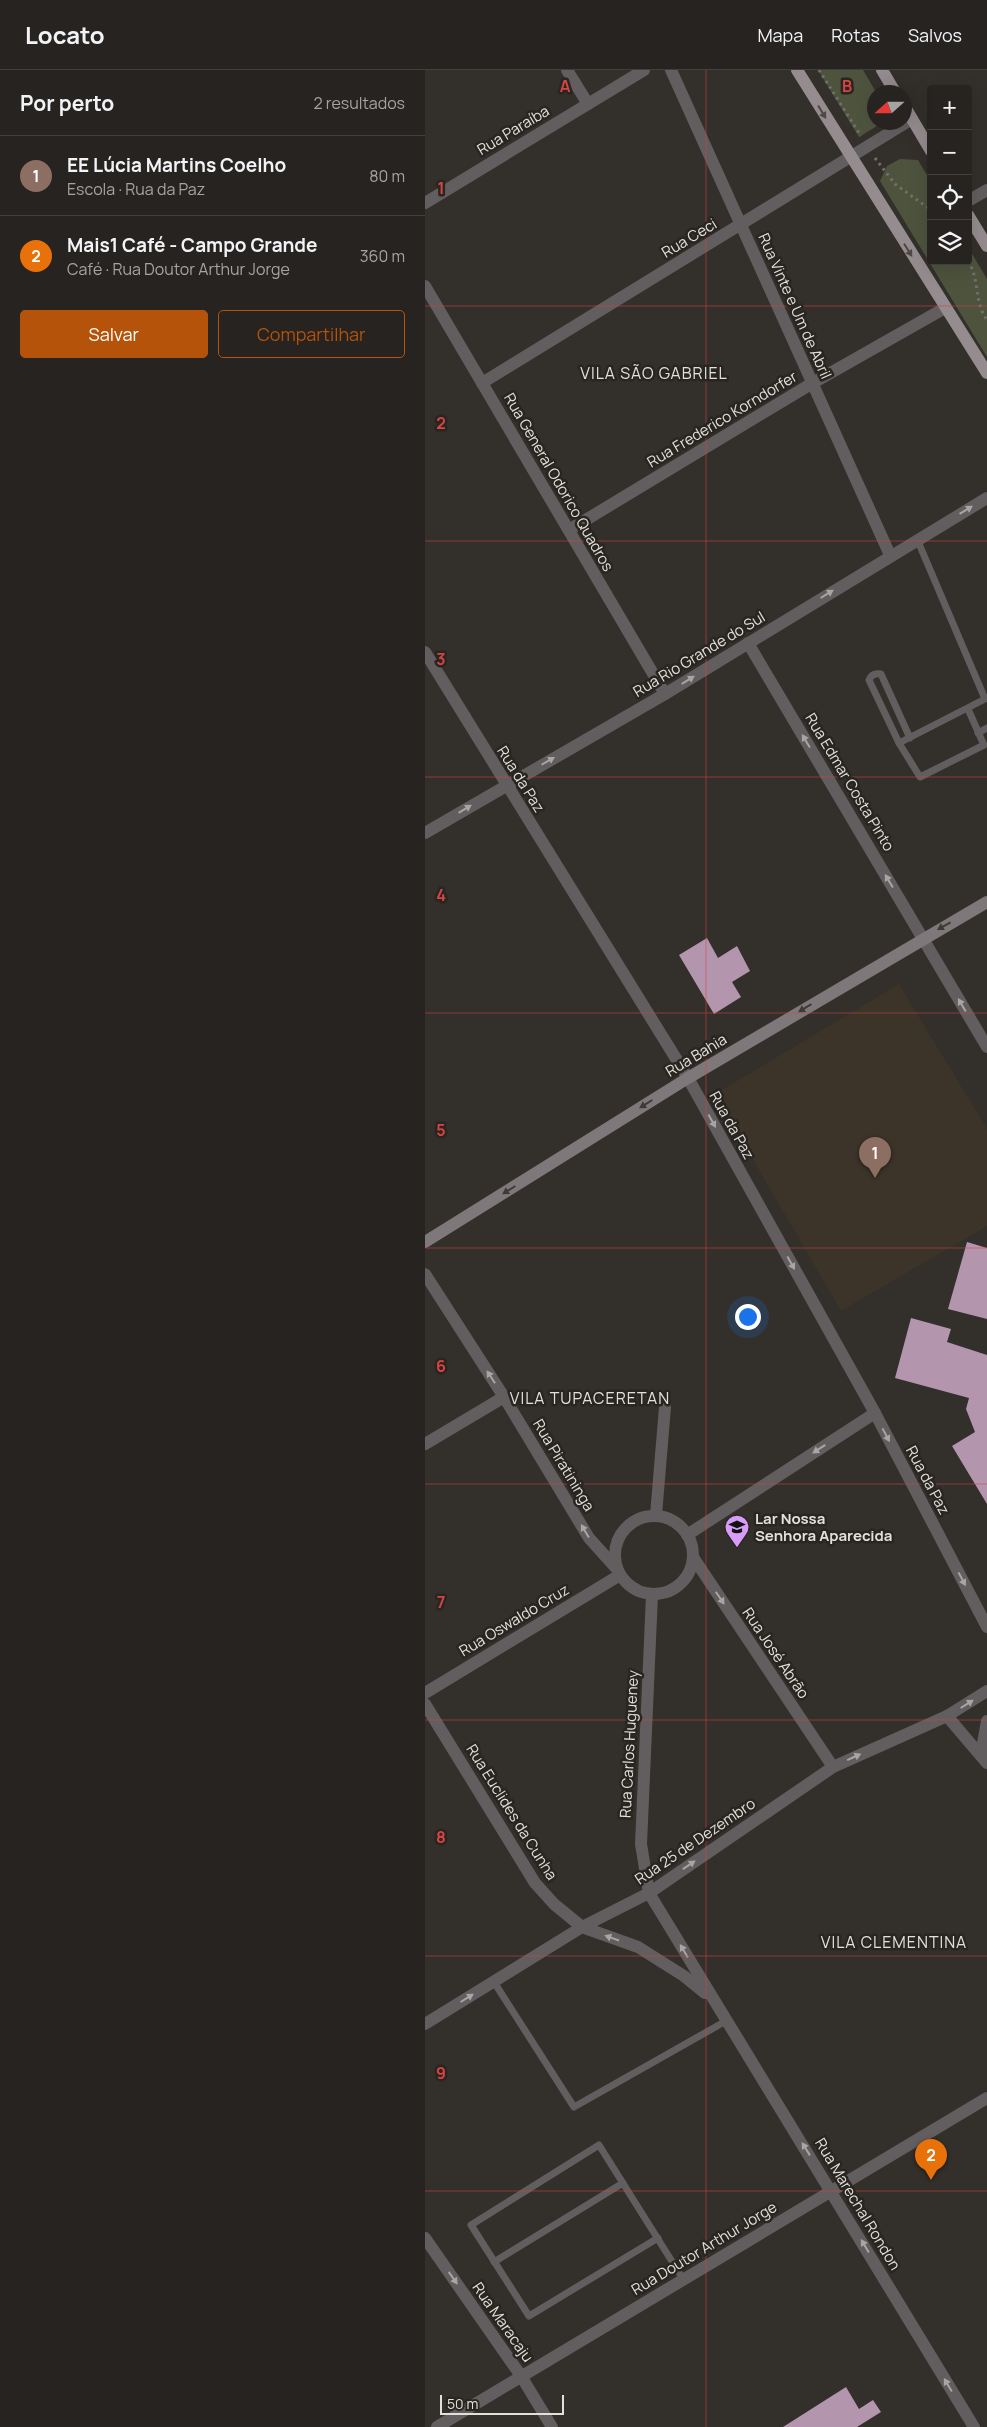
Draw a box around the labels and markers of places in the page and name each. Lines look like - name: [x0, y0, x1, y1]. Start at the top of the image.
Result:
- pin: 1: [859, 1137, 891, 1178]
- place label: Lar Nossa Senhora Aparecida: [755, 1508, 892, 1546]
- school or university icon: Lar Nossa Senhora Aparecida: [724, 1514, 750, 1548]
- pin: 2: [915, 2139, 947, 2180]

